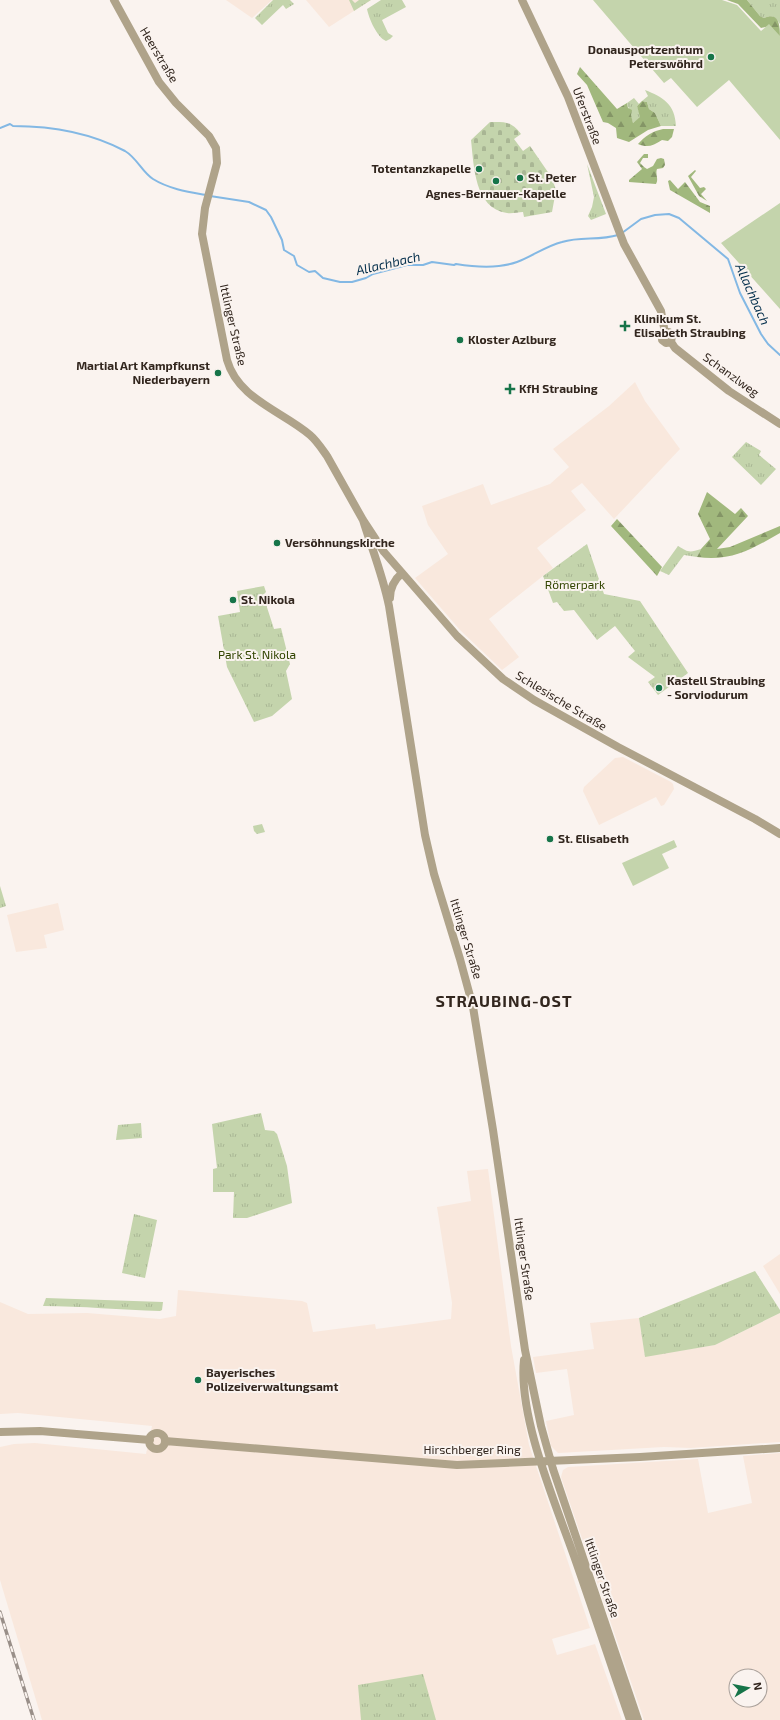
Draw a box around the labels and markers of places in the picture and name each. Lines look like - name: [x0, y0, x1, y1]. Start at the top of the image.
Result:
- place label: Donausportzentrum Peterswöhrd: [588, 42, 703, 70]
- marker: Donausportzentrum Peterswöhrd: [706, 52, 716, 62]
- place label: Totentanzkapelle: [372, 161, 471, 175]
- marker: Totentanzkapelle: [474, 164, 484, 174]
- place label: St. Peter: [528, 170, 576, 184]
- marker: St. Peter: [515, 173, 525, 183]
- marker: Agnes-Bernauer-Kapelle: [491, 176, 501, 186]
- place label: Agnes-Bernauer-Kapelle: [426, 186, 566, 200]
- place label: Klinikum St. Elisabeth Straubing: [634, 311, 746, 339]
- marker: Klinikum St. Elisabeth Straubing: [619, 320, 631, 332]
- place label: Kloster Azlburg: [468, 332, 556, 346]
- marker: Kloster Azlburg: [455, 335, 465, 345]
- place label: Martial Art Kampfkunst Niederbayern: [76, 358, 210, 387]
- marker: Martial Art Kampfkunst Niederbayern: [213, 368, 223, 378]
- place label: KfH Straubing: [519, 381, 598, 395]
- marker: KfH Straubing: [504, 383, 516, 395]
- place label: Versöhnungskirche: [285, 535, 395, 549]
- marker: Versöhnungskirche: [272, 538, 282, 548]
- place label: St. Nikola: [241, 592, 295, 606]
- marker: St. Nikola: [228, 595, 238, 605]
- place label: Kastell Straubing - Sorviodurum: [667, 673, 765, 701]
- marker: Kastell Straubing - Sorviodurum: [654, 683, 664, 693]
- place label: St. Elisabeth: [558, 831, 629, 845]
- marker: St. Elisabeth: [545, 834, 555, 844]
- place label: Bayerisches Polizeiverwaltungsamt: [206, 1365, 338, 1393]
- marker: Bayerisches Polizeiverwaltungsamt: [193, 1375, 203, 1385]

